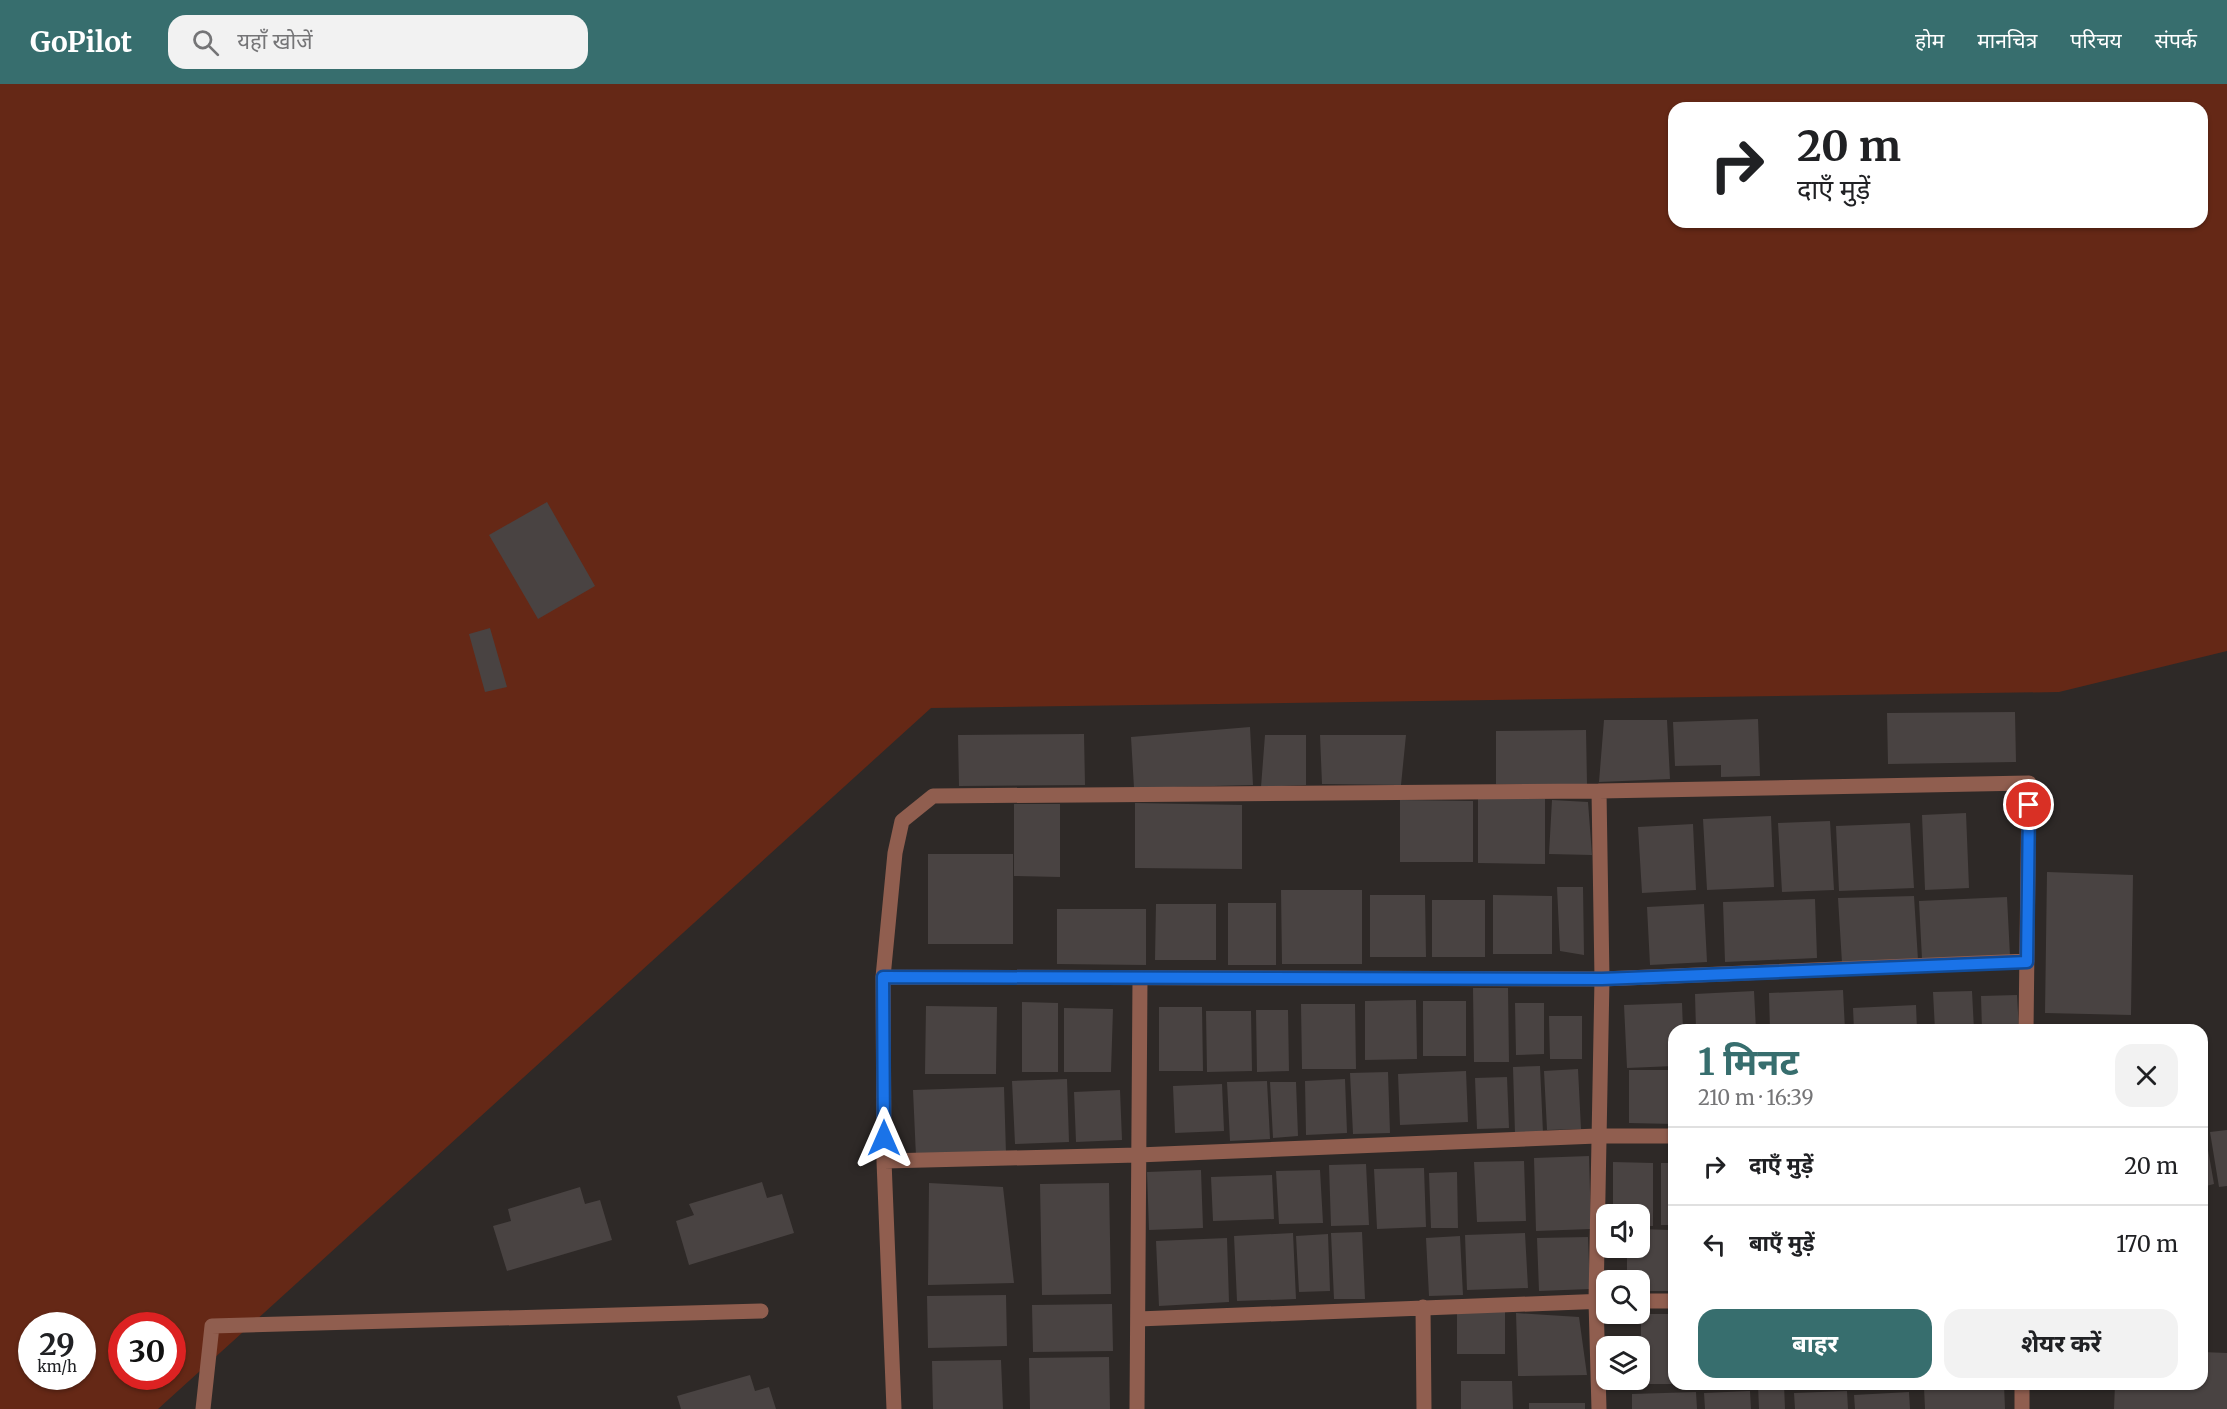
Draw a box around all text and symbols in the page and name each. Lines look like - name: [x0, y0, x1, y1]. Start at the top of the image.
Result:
- search box: [168, 15, 588, 69]
- text: GoPilot: [30, 24, 132, 60]
- icon: search: [189, 26, 222, 59]
- text: यहाँ खोजें: [237, 27, 313, 55]
- text: होम: [1915, 27, 1944, 54]
- text: मानचित्र: [1977, 27, 2037, 54]
- text: परिचय: [2070, 27, 2122, 54]
- text: संपर्क: [2155, 27, 2197, 54]
- text: 20 m: [1797, 120, 1901, 172]
- icon: right: [1698, 126, 1776, 204]
- text: दाएँ मुड़ें: [1797, 172, 1870, 206]
- pin: [2003, 779, 2054, 830]
- icon: arrive: [2012, 788, 2045, 821]
- text: 1 मिनट: [1698, 1040, 1799, 1085]
- button: close: [2115, 1044, 2178, 1107]
- text: 210 m · 16:39: [1698, 1085, 1814, 1110]
- position arrow: [852, 1106, 916, 1170]
- icon: right: [1698, 1150, 1731, 1183]
- text: दाएँ मुड़ें: [1749, 1151, 1813, 1179]
- text: 20 m: [2124, 1152, 2178, 1180]
- map controls: [1596, 1204, 1650, 1390]
- button: sound: [1596, 1204, 1650, 1258]
- icon: left: [1698, 1228, 1731, 1261]
- text: बाएँ मुड़ें: [1749, 1229, 1815, 1257]
- text: 170 m: [2116, 1230, 2178, 1258]
- button: search: [1596, 1270, 1650, 1324]
- button: बाहर: [1698, 1309, 1932, 1378]
- button: शेयर करें: [1944, 1309, 2178, 1378]
- speed limit sign: 30: [108, 1312, 186, 1390]
- text: 29: [39, 1325, 75, 1363]
- button: layers: [1596, 1336, 1650, 1390]
- text: km/h: [37, 1357, 77, 1376]

